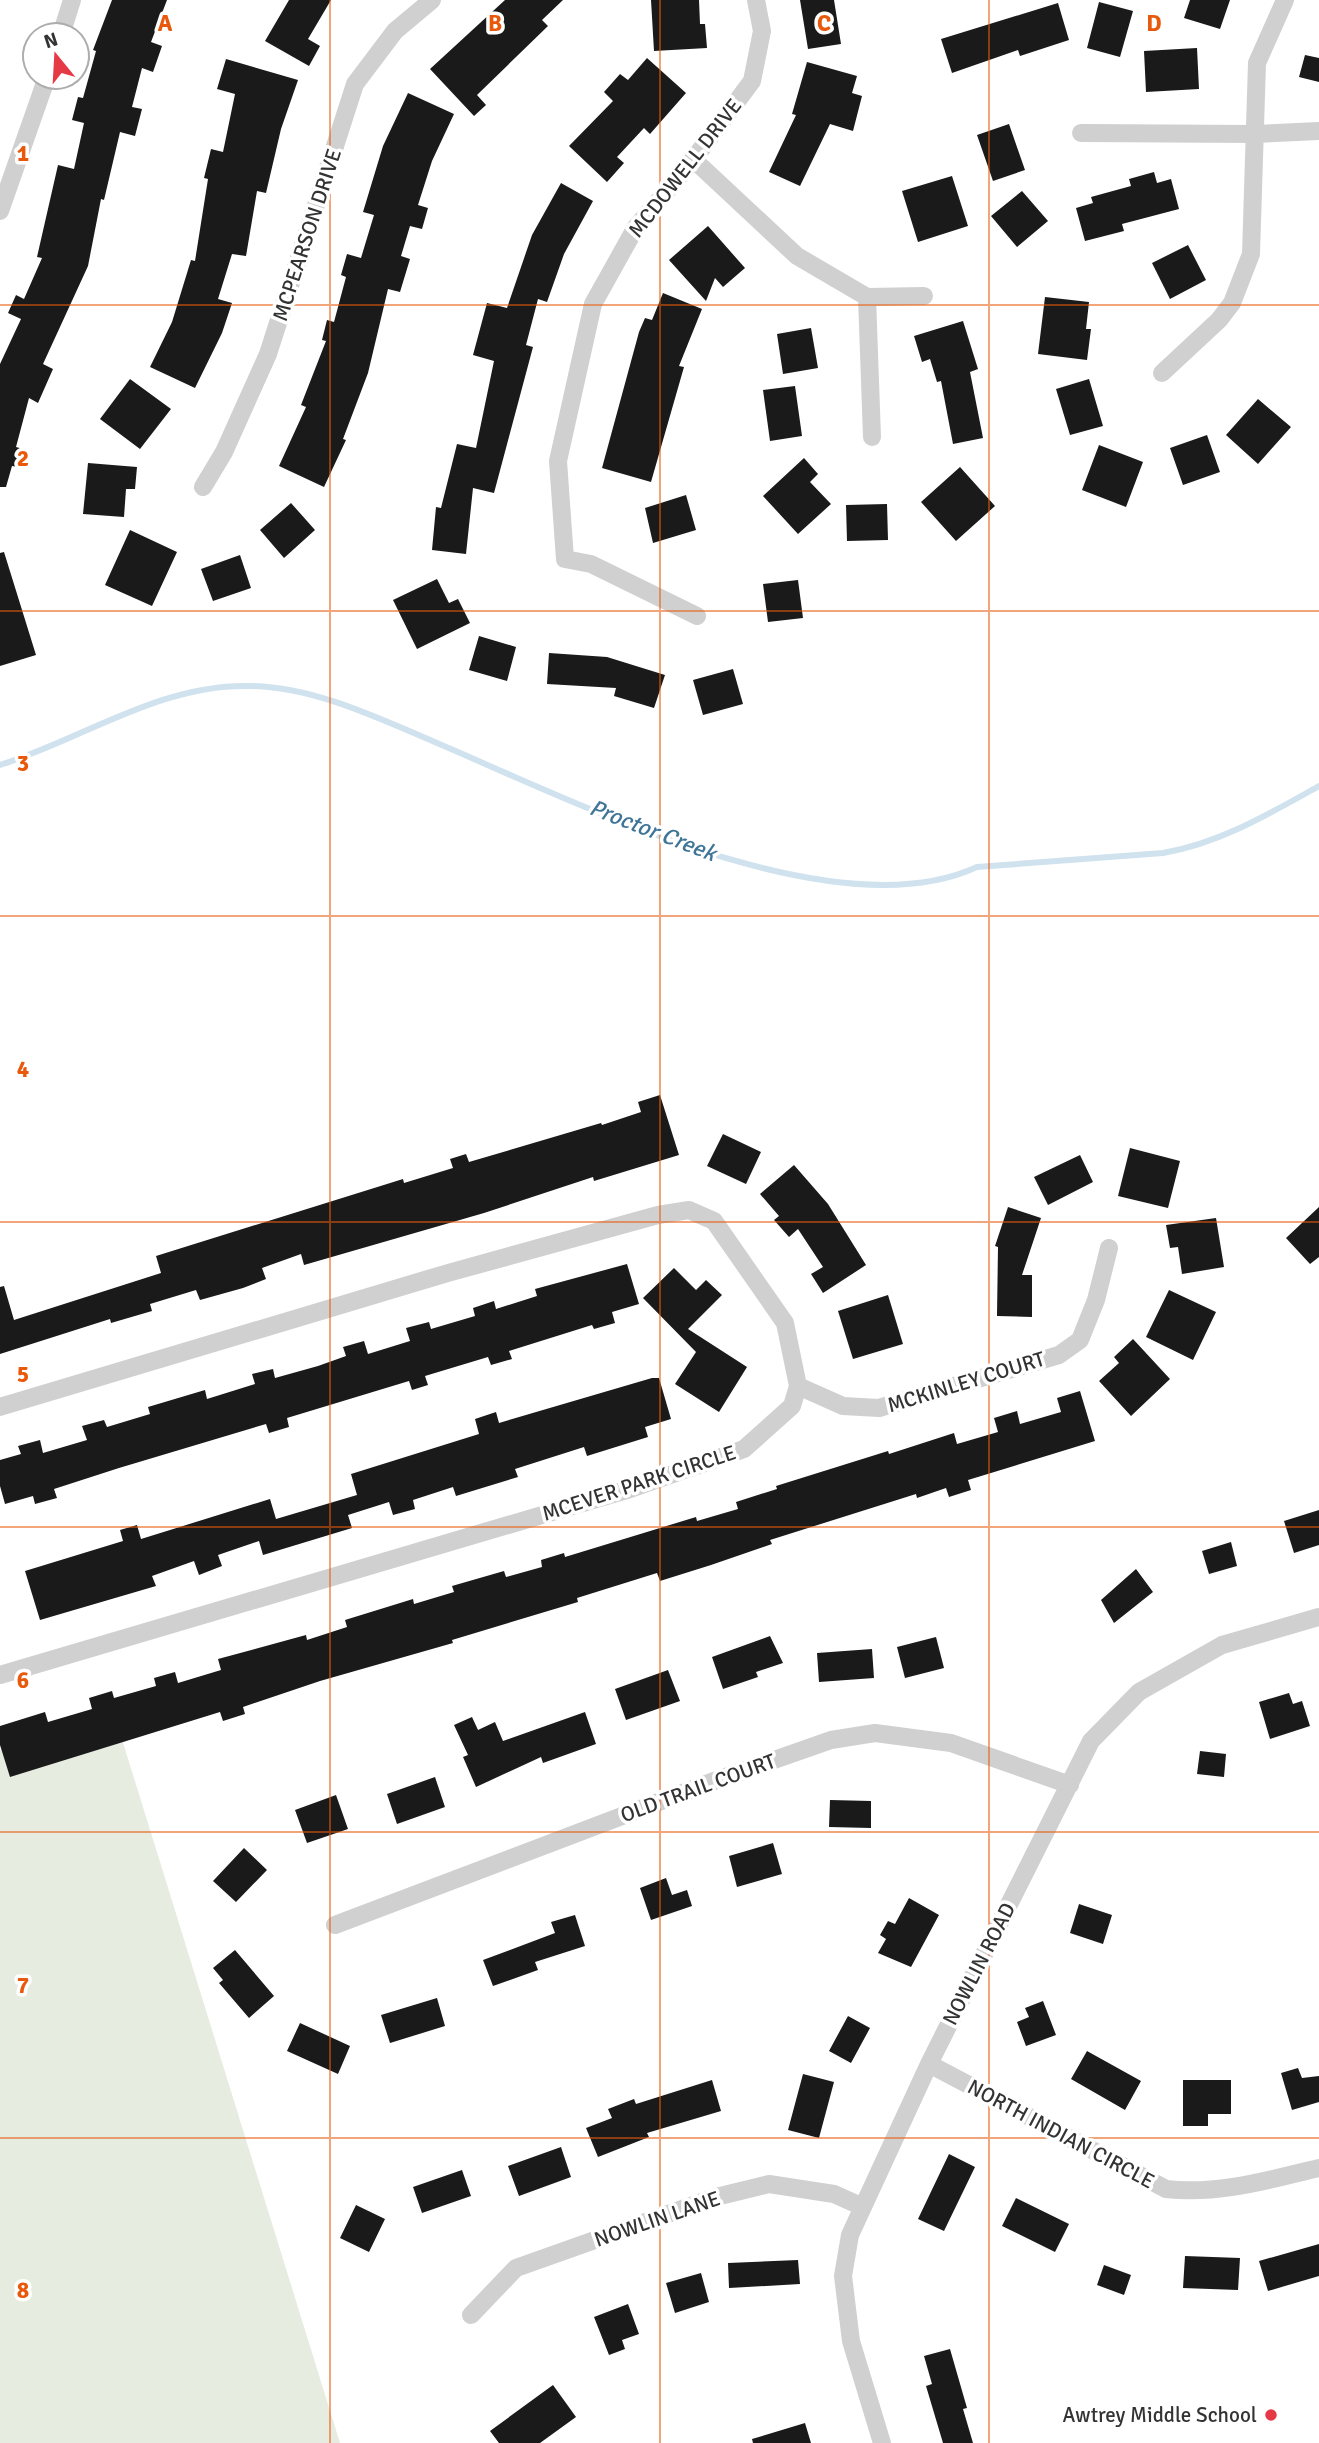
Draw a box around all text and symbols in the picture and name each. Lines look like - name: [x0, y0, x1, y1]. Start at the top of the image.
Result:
- text: A: [158, 9, 173, 38]
- text: B: [488, 9, 502, 38]
- text: C: [817, 9, 831, 38]
- text: D: [1146, 9, 1162, 38]
- north arrow: [21, 21, 91, 91]
- text: N: [41, 27, 61, 54]
- street label: MCDOWELL DRIVE: [623, 93, 747, 243]
- text: 1: [17, 139, 29, 168]
- street label: MCPEARSON DRIVE: [267, 146, 347, 324]
- text: 2: [17, 444, 29, 473]
- text: 3: [17, 749, 29, 778]
- water label: Proctor Creek: [585, 793, 723, 869]
- text: 4: [17, 1055, 29, 1084]
- street label: MCKINLEY COURT: [884, 1345, 1049, 1418]
- text: 5: [17, 1360, 29, 1389]
- street label: MCEVER PARK CIRCLE: [539, 1439, 739, 1527]
- text: 6: [17, 1666, 29, 1695]
- street label: OLD TRAIL COURT: [617, 1748, 780, 1828]
- street label: NOWLIN ROAD: [937, 1898, 1021, 2030]
- text: 7: [17, 1971, 29, 2000]
- street label: NORTH INDIAN CIRCLE: [963, 2074, 1159, 2194]
- street label: NOWLIN LANE: [591, 2185, 723, 2253]
- text: 8: [17, 2276, 29, 2305]
- place label: Awtrey Middle School: [1063, 2402, 1257, 2428]
- marker: Awtrey Middle School: [1263, 2407, 1279, 2423]

